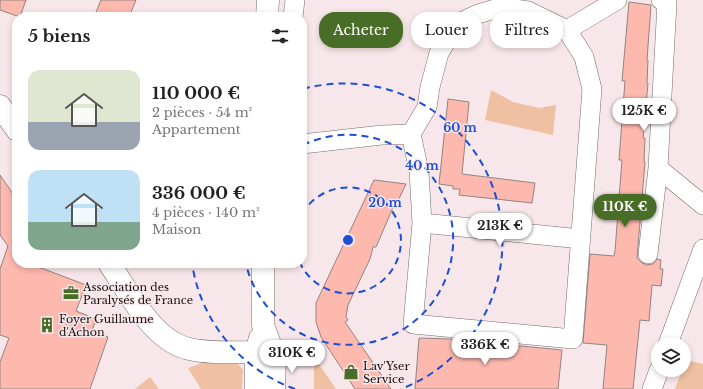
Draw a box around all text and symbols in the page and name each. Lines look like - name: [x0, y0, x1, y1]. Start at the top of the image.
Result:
- chip: Acheter: [319, 12, 403, 48]
- chip: Louer: [411, 12, 482, 48]
- chip: Filtres: [490, 12, 563, 48]
- icon: filters: [269, 25, 291, 47]
- text: 5 biens: [28, 26, 90, 47]
- text: 110 000 €: [152, 83, 240, 104]
- icon: home: [60, 86, 108, 134]
- pin: 125K €: [611, 98, 677, 132]
- text: 125K €: [621, 102, 667, 119]
- text: 2 pièces · 54 m²: [152, 104, 252, 121]
- text: 60 m: [443, 120, 478, 135]
- text: Appartement: [152, 121, 241, 138]
- text: 40 m: [405, 158, 439, 173]
- text: 336 000 €: [152, 183, 246, 204]
- icon: home: [60, 186, 108, 234]
- pin: 110K €: [592, 194, 658, 228]
- text: 20 m: [368, 195, 402, 210]
- text: 110K €: [603, 198, 647, 215]
- text: 4 pièces · 140 m²: [152, 204, 260, 221]
- pin: 213K €: [467, 213, 533, 247]
- text: 213K €: [477, 217, 523, 234]
- text: Maison: [152, 221, 201, 238]
- centre of rings: [341, 233, 355, 247]
- place label: Association des Paralysés de France: [82, 280, 193, 307]
- office icon: Association des Paralysés de France: [62, 284, 80, 302]
- place label: Foyer Guillaume d'Achon: [59, 312, 154, 339]
- building icon: Foyer Guillaume d'Achon: [38, 316, 56, 334]
- pin: 336K €: [452, 332, 518, 366]
- text: 336K €: [460, 336, 510, 353]
- map controls: [651, 337, 691, 377]
- button: layers: [651, 337, 691, 377]
- pin: 310K €: [259, 340, 325, 374]
- text: 310K €: [268, 344, 316, 361]
- place label: Lav'Yser Service: [363, 359, 410, 386]
- shop icon: Lav'Yser Service: [342, 363, 360, 381]

